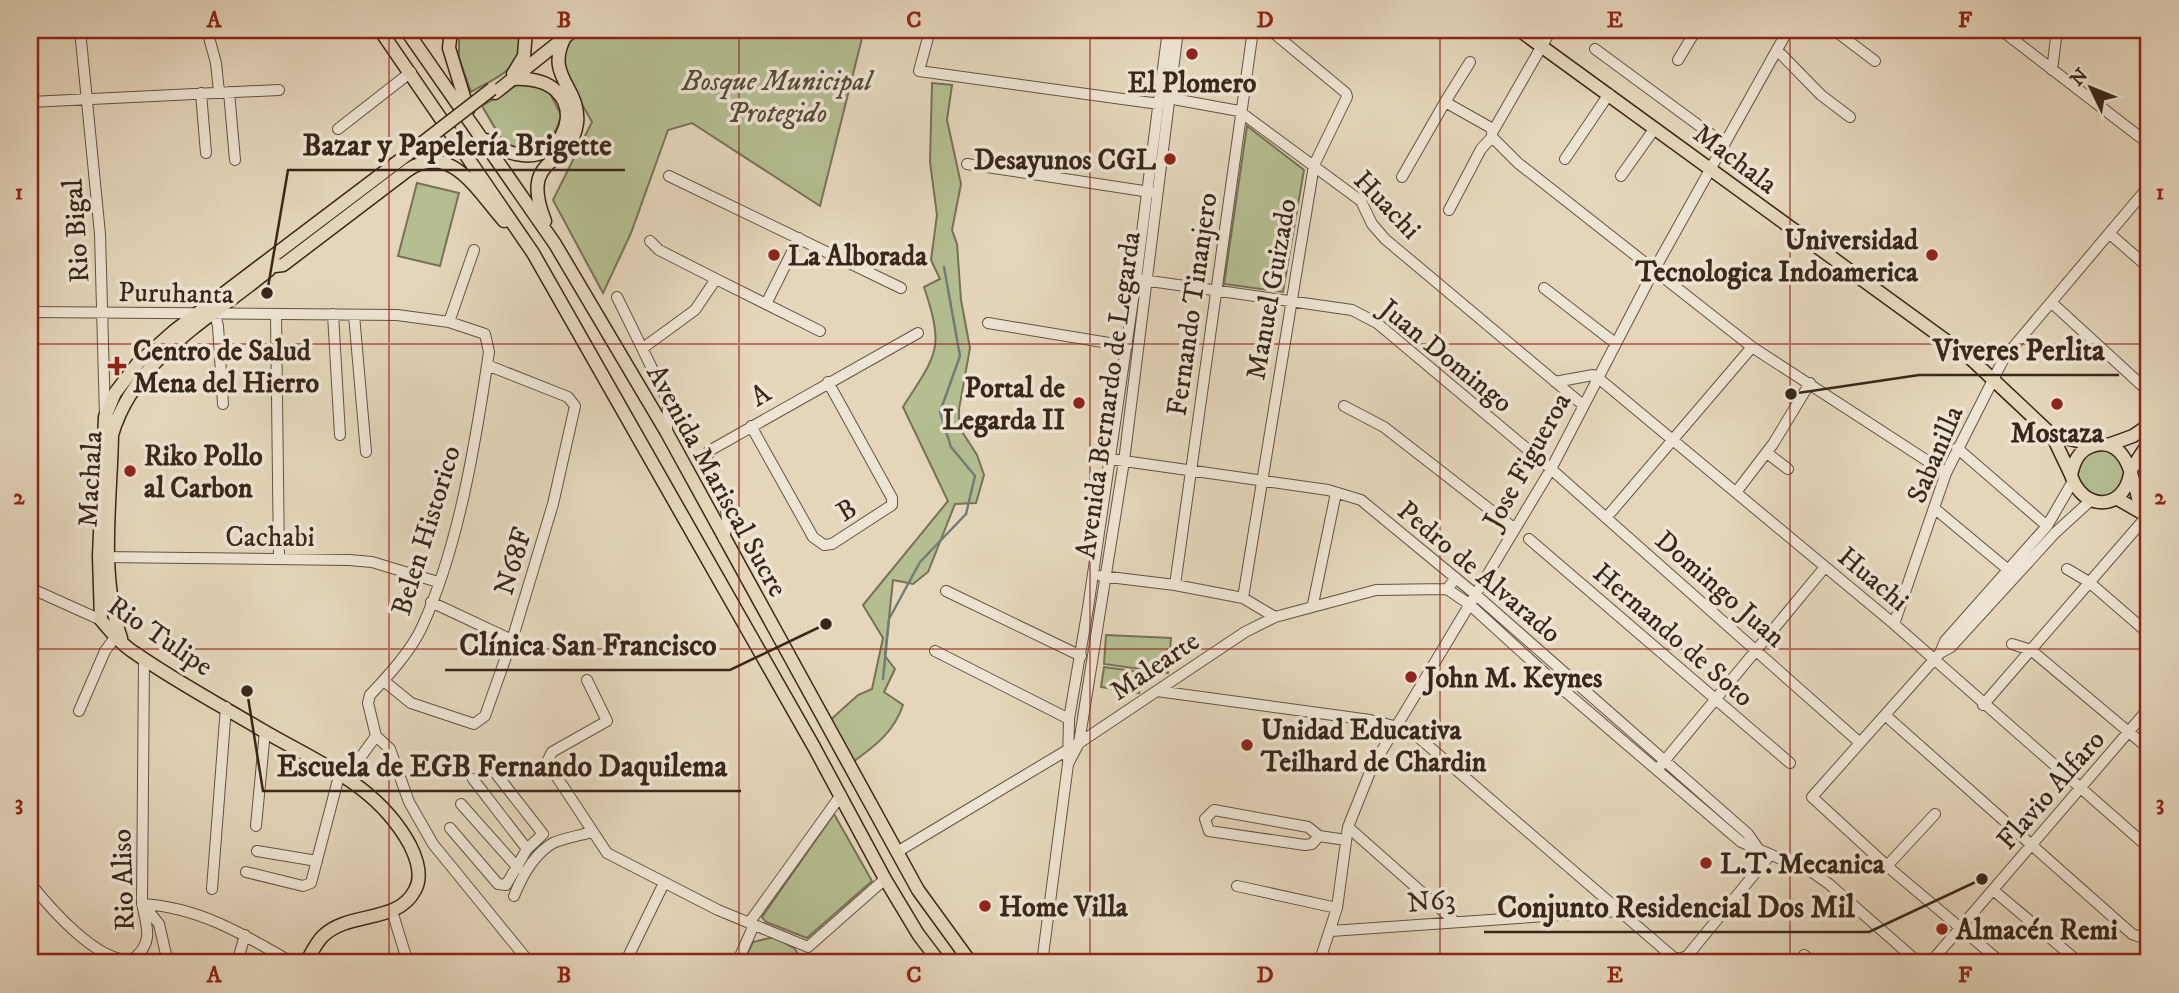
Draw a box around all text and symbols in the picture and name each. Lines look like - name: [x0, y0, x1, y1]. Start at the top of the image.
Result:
- text: A: [206, 6, 223, 35]
- text: B: [557, 6, 571, 35]
- text: C: [906, 6, 922, 35]
- text: D: [1256, 6, 1274, 35]
- text: E: [1607, 6, 1623, 35]
- text: F: [1958, 6, 1973, 35]
- marker: El Plomero: [1184, 46, 1200, 62]
- north arrow: [2056, 52, 2126, 122]
- park label: Bosque Municipal Protegido: [681, 64, 875, 131]
- text: N: [2066, 64, 2094, 91]
- place label: El Plomero: [1128, 66, 1257, 101]
- street label: Machala: [1686, 116, 1784, 202]
- callout: Bazar y Papelería Brigette: [288, 119, 625, 170]
- text: Bazar y Papelería Brigette: [302, 128, 612, 165]
- place label: Desayunos CGL: [974, 143, 1157, 178]
- marker: Desayunos CGL: [1162, 151, 1178, 167]
- street label: Huachi: [1346, 163, 1428, 247]
- street label: Rio Bigal: [55, 177, 98, 284]
- text: 1: [15, 178, 23, 207]
- text: 1: [2156, 178, 2164, 207]
- street label: Fernando Tinanjero: [1160, 190, 1225, 418]
- street label: Manuel Guizado: [1238, 196, 1305, 383]
- place label: Universidad Tecnologica Indoamerica: [1634, 223, 1919, 290]
- street label: Avenida Bernardo de Legarda: [1068, 229, 1149, 561]
- place label: La Alborada: [788, 239, 928, 274]
- marker: La Alborada: [766, 247, 782, 263]
- marker: Universidad Tecnologica Indoamerica: [1924, 247, 1940, 263]
- street label: Puruhanta: [118, 275, 234, 312]
- street label: Juan Domingo: [1370, 290, 1520, 421]
- callout: Viveres Perlita: [1919, 324, 2119, 375]
- text: Viveres Perlita: [1932, 333, 2106, 370]
- place label: Centro de Salud Mena del Hierro: [133, 334, 319, 401]
- marker: Centro de Salud Mena del Hierro: [107, 356, 127, 376]
- street label: Avenida Mariscal Sucre: [638, 359, 795, 603]
- place label: Portal de Legarda II: [942, 371, 1065, 438]
- street label: A: [744, 375, 778, 415]
- street label: Jose Figueroa: [1474, 386, 1579, 538]
- marker: Portal de Legarda II: [1071, 395, 1087, 411]
- marker: Mostaza: [2049, 396, 2065, 412]
- street label: Sabanilla: [1899, 401, 1971, 508]
- place label: Mostaza: [2010, 416, 2105, 451]
- street label: Machala: [70, 430, 111, 528]
- place label: Riko Pollo al Carbon: [144, 439, 263, 506]
- street label: Belen Historico: [384, 441, 469, 620]
- marker: Riko Pollo al Carbon: [122, 463, 138, 479]
- text: 2: [13, 483, 25, 512]
- text: 2: [2154, 483, 2166, 512]
- street label: B: [830, 491, 864, 530]
- street label: Pedro de Alvarado: [1390, 493, 1568, 651]
- street label: Cachabi: [225, 520, 315, 555]
- street label: N68F: [487, 523, 540, 599]
- street label: Domingo Juan: [1648, 523, 1793, 655]
- street label: Huachi: [1830, 539, 1916, 619]
- street label: Hernando de Soto: [1585, 556, 1761, 715]
- street label: Rio Tulipe: [101, 588, 219, 684]
- callout: Clínica San Francisco: [445, 619, 730, 670]
- street label: Malearte: [1103, 624, 1206, 709]
- text: Clínica San Francisco: [459, 628, 717, 665]
- place label: John M. Keynes: [1422, 661, 1603, 696]
- marker: John M. Keynes: [1403, 669, 1419, 685]
- place label: Unidad Educativa Teilhard de Chardin: [1260, 713, 1487, 780]
- street label: Flavio Alfaro: [1989, 723, 2113, 857]
- marker: Unidad Educativa Teilhard de Chardin: [1239, 737, 1255, 753]
- callout: Escuela de EGB Fernando Daquilema: [263, 740, 741, 791]
- text: Escuela de EGB Fernando Daquilema: [277, 749, 729, 786]
- text: 3: [15, 789, 23, 818]
- text: 3: [2156, 789, 2164, 818]
- street label: Rio Aliso: [104, 828, 143, 931]
- place label: L.T. Mecanica: [1720, 847, 1886, 882]
- marker: L.T. Mecanica: [1698, 855, 1714, 871]
- callout: Conjunto Residencial Dos Mil: [1484, 881, 1869, 932]
- street label: N63: [1406, 882, 1457, 921]
- place label: Home Villa: [999, 890, 1129, 925]
- text: Conjunto Residencial Dos Mil: [1497, 890, 1856, 927]
- marker: Home Villa: [977, 898, 993, 914]
- place label: Almacén Remi: [1955, 913, 2118, 948]
- marker: Almacén Remi: [1934, 921, 1950, 937]
- text: A: [206, 961, 223, 990]
- text: B: [557, 961, 571, 990]
- text: C: [906, 961, 922, 990]
- text: D: [1256, 961, 1274, 990]
- text: E: [1607, 961, 1623, 990]
- text: F: [1958, 961, 1973, 990]

